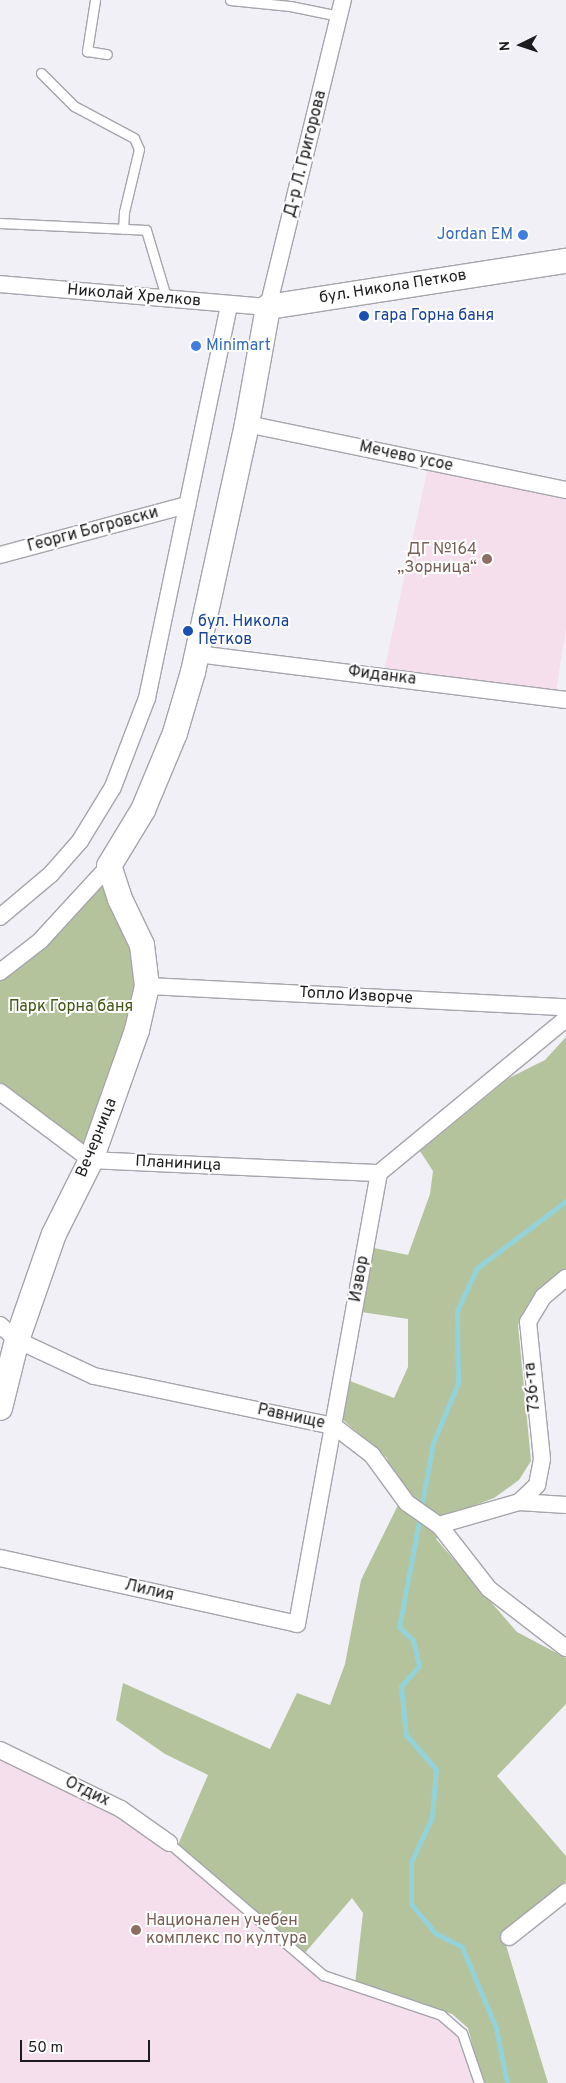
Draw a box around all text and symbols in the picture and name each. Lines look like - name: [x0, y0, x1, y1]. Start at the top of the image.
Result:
- north arrow: [496, 20, 546, 70]
- text: N: [497, 40, 514, 52]
- street label: Д-р Л. Григорова: [281, 88, 331, 220]
- place label: Jordan EM: [437, 225, 513, 245]
- marker: Jordan EM: [517, 229, 529, 241]
- street label: бул. Никола Петков: [318, 266, 468, 308]
- street label: Николай Хрелков: [66, 281, 202, 311]
- place label: гара Горна баня: [374, 306, 494, 326]
- marker: гара Горна баня: [358, 310, 370, 322]
- place label: Minimart: [206, 336, 271, 356]
- marker: Minimart: [190, 340, 202, 352]
- street label: Мечево усое: [357, 438, 455, 476]
- street label: Георги Богровски: [25, 503, 161, 557]
- place label: ДГ №164 „Зорница“: [397, 540, 477, 578]
- marker: ДГ №164 „Зорница“: [481, 553, 493, 565]
- place label: бул. Никола Петков: [198, 612, 289, 650]
- marker: бул. Никола Петков: [182, 625, 194, 637]
- street label: Фиданка: [347, 662, 417, 690]
- street label: Топло Изворче: [299, 983, 413, 1009]
- park label: Парк Горна баня: [9, 997, 133, 1017]
- street label: Вечерница: [72, 1095, 122, 1181]
- street label: Планиница: [135, 1152, 221, 1176]
- street label: Извор: [346, 1254, 374, 1304]
- street label: 736-та: [521, 1361, 545, 1413]
- street label: Равнище: [256, 1400, 326, 1434]
- street label: Лилия: [122, 1576, 176, 1606]
- street label: Отдих: [61, 1773, 113, 1811]
- place label: Национален учебен комплекс по култура: [146, 1911, 307, 1949]
- marker: Национален учебен комплекс по култура: [130, 1924, 142, 1936]
- scale bar: [22, 2030, 152, 2062]
- text: 50 m: [28, 2039, 63, 2058]

